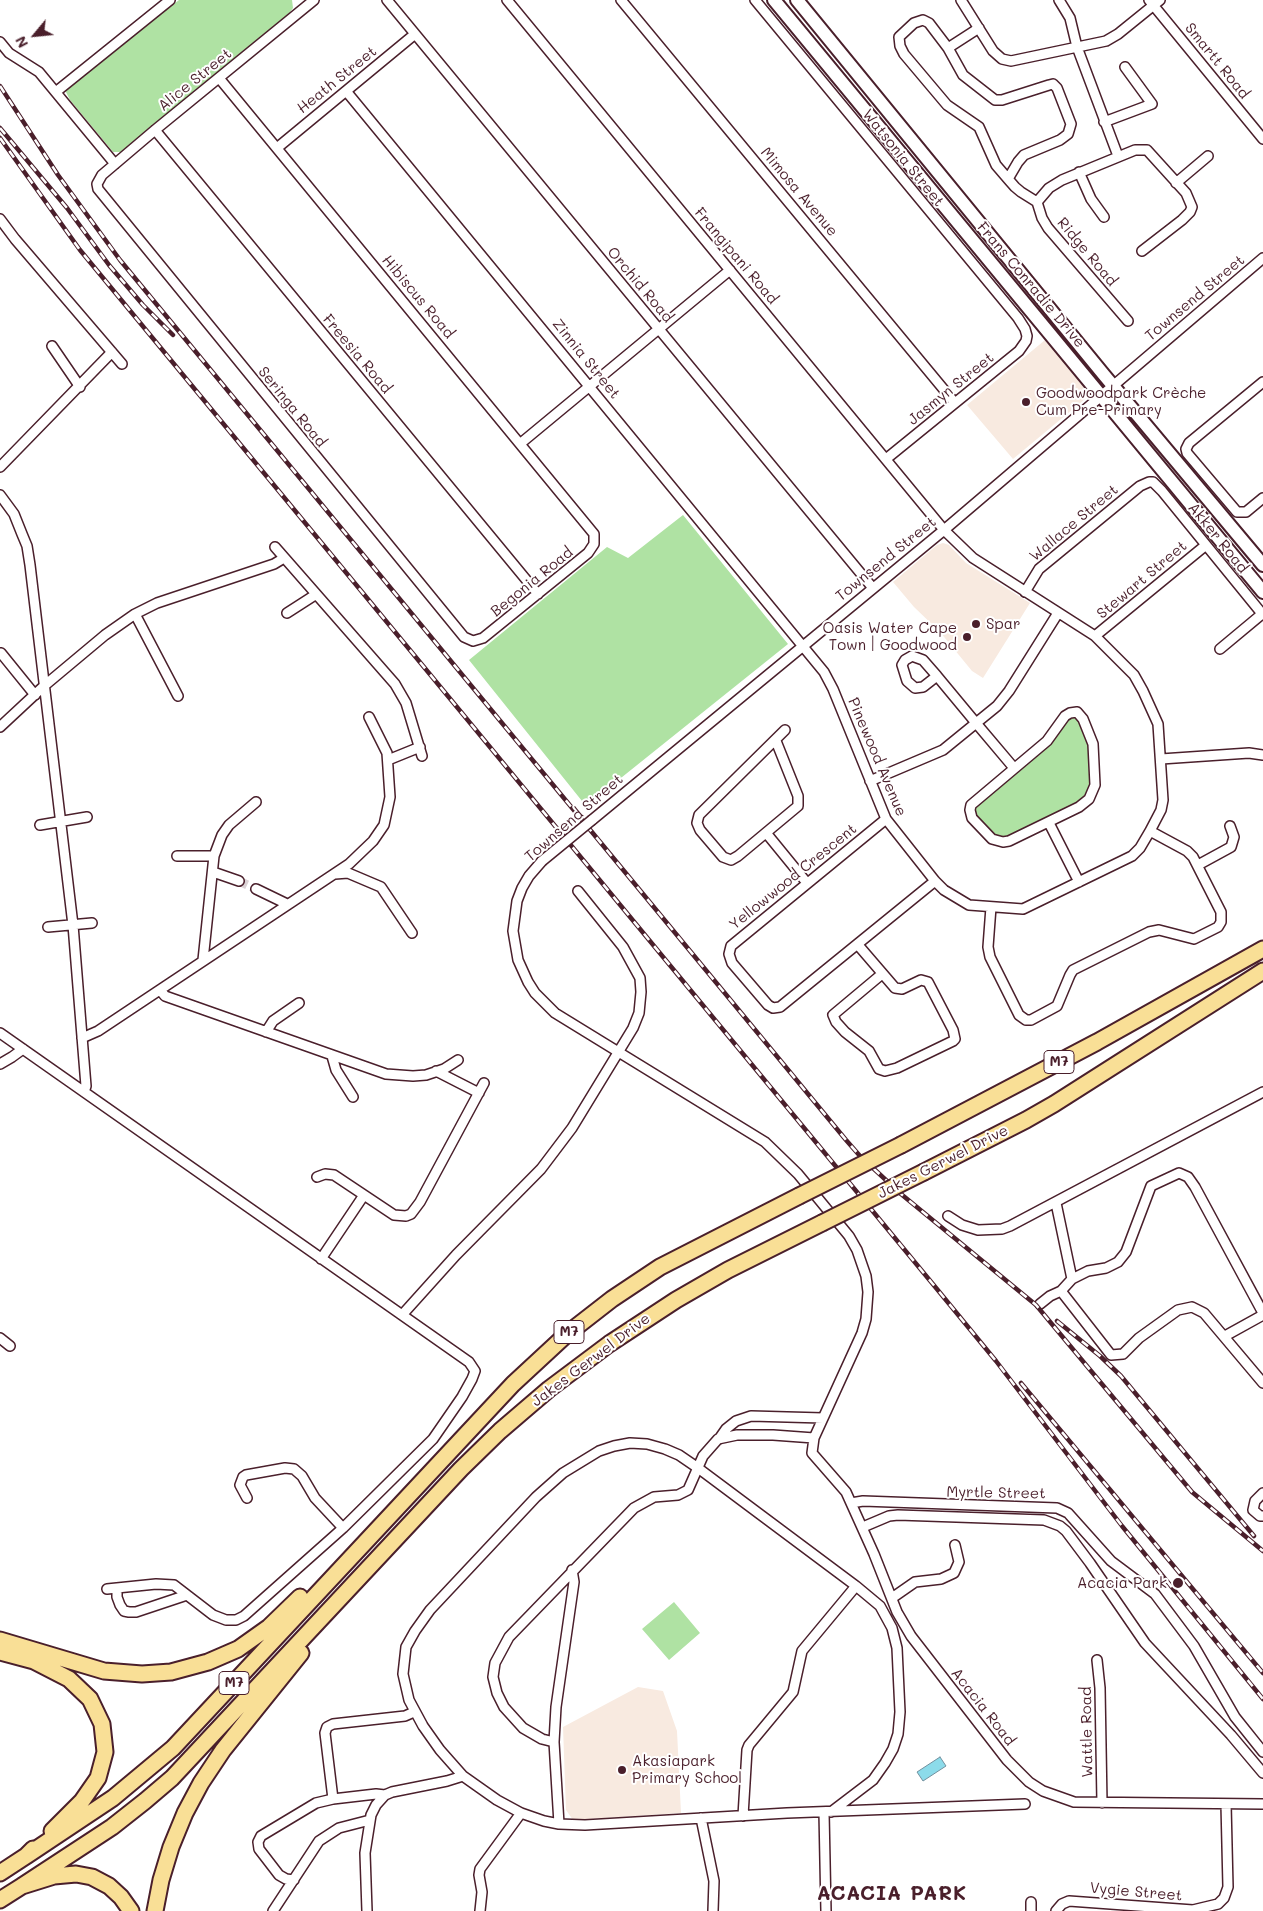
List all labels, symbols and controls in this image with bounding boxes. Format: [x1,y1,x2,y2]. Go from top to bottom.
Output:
north arrow [10,10,60,60]
street label: Smartt Road [1181,19,1253,103]
text: N [10,33,32,51]
street label: Heath Street [294,43,380,117]
street label: Alice Street [155,45,235,115]
street label: Watsonia Street [858,106,948,210]
street label: Mimosa Avenue [757,144,841,240]
street label: Frangipani Road [690,204,782,308]
street label: Ridge Road [1053,214,1121,290]
street label: Frans Conradie Drive [973,219,1089,351]
street label: Orchid Road [603,244,677,326]
street label: Townsend Street [1142,251,1248,345]
street label: Hibiscus Road [378,252,458,342]
street label: Freesia Road [319,311,395,397]
street label: Zinnia Street [548,315,624,403]
street label: Jasmyn Street [904,349,998,429]
street label: Seringa Road [254,363,330,451]
place label: Goodwoodpark Crèche Cum Pre-Primary [1036,384,1206,419]
marker: Goodwoodpark Crèche Cum Pre-Primary [1020,396,1032,408]
street label: Wallace Street [1026,481,1122,565]
street label: Akker Road [1184,499,1252,577]
street label: Townsend Street [832,513,940,605]
street label: Stewart Street [1093,537,1191,623]
street label: Begonia Road [487,543,577,621]
place label: Spar [986,615,1021,633]
marker: Spar [970,618,982,630]
place label: Oasis Water Cape Town | Goodwood [822,619,957,654]
marker: Oasis Water Cape Town | Goodwood [961,631,973,643]
street label: Pinewood Avenue [844,695,910,819]
street label: Townsend Street [521,770,627,866]
street label: Yellowwood Crescent [726,820,860,934]
road number: M7 [1044,1050,1074,1074]
street label: Jakes Gerwel Drive [875,1121,1011,1203]
street label: Jakes Gerwel Drive [528,1309,654,1411]
road number: M7 [554,1320,584,1344]
street label: Myrtle Street [946,1483,1046,1503]
place label: Acacia Park [1077,1574,1167,1592]
marker: Acacia Park [1171,1576,1185,1590]
street label: Acacia Road [947,1665,1019,1749]
road number: M7 [219,1672,249,1695]
street label: Wattle Road [1077,1686,1097,1778]
place label: Akasiapark Primary School [632,1752,742,1787]
marker: Akasiapark Primary School [616,1764,628,1776]
street label: Vygie Street [1089,1879,1183,1905]
district label: ACACIA PARK [815,1882,969,1906]

